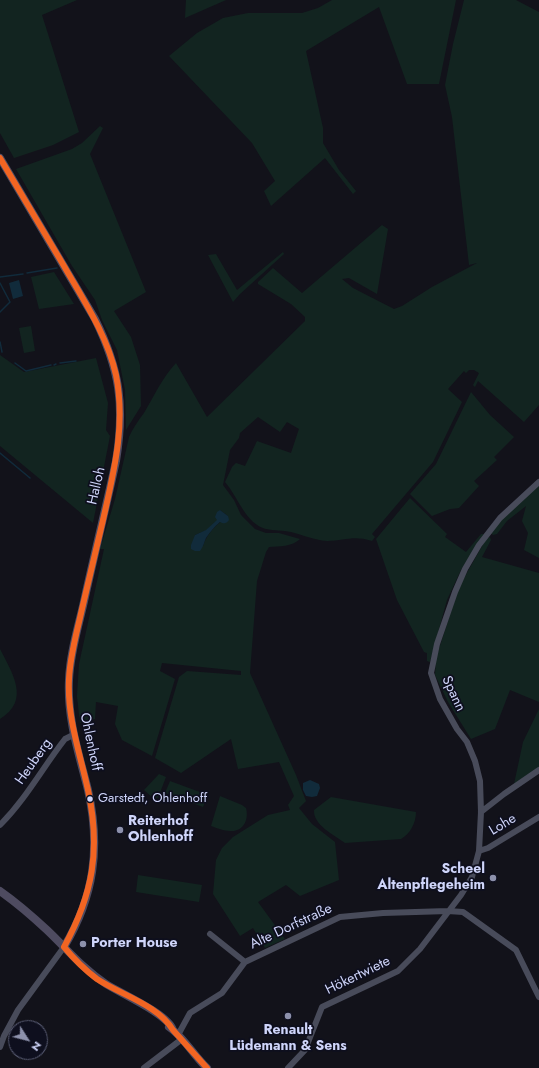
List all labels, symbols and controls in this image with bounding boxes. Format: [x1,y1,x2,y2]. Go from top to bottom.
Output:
street label: Halloh [85,466,109,506]
street label: Spann [438,674,468,714]
street label: Ohlenhoff [76,711,104,773]
street label: Heuberg [12,736,56,788]
place label: Garstedt, Ohlenhoff [98,791,207,807]
marker: Garstedt, Ohlenhoff [85,794,95,804]
street label: Lohe [486,810,520,840]
place label: Reiterhof Ohlenhoff [128,814,193,846]
marker: Reiterhof Ohlenhoff [115,825,125,835]
place label: Scheel Altenpflegeheim [377,862,485,894]
marker: Scheel Altenpflegeheim [488,873,498,883]
street label: Alte Dorfstraße [247,901,335,953]
place label: Porter House [91,936,177,952]
marker: Porter House [78,939,88,949]
street label: Hökertwiete [323,953,393,999]
marker: Renault Lüdemann & Sens [283,1011,293,1021]
north arrow [8,1020,48,1060]
place label: Renault Lüdemann & Sens [229,1023,347,1056]
text: N [28,1038,46,1055]

